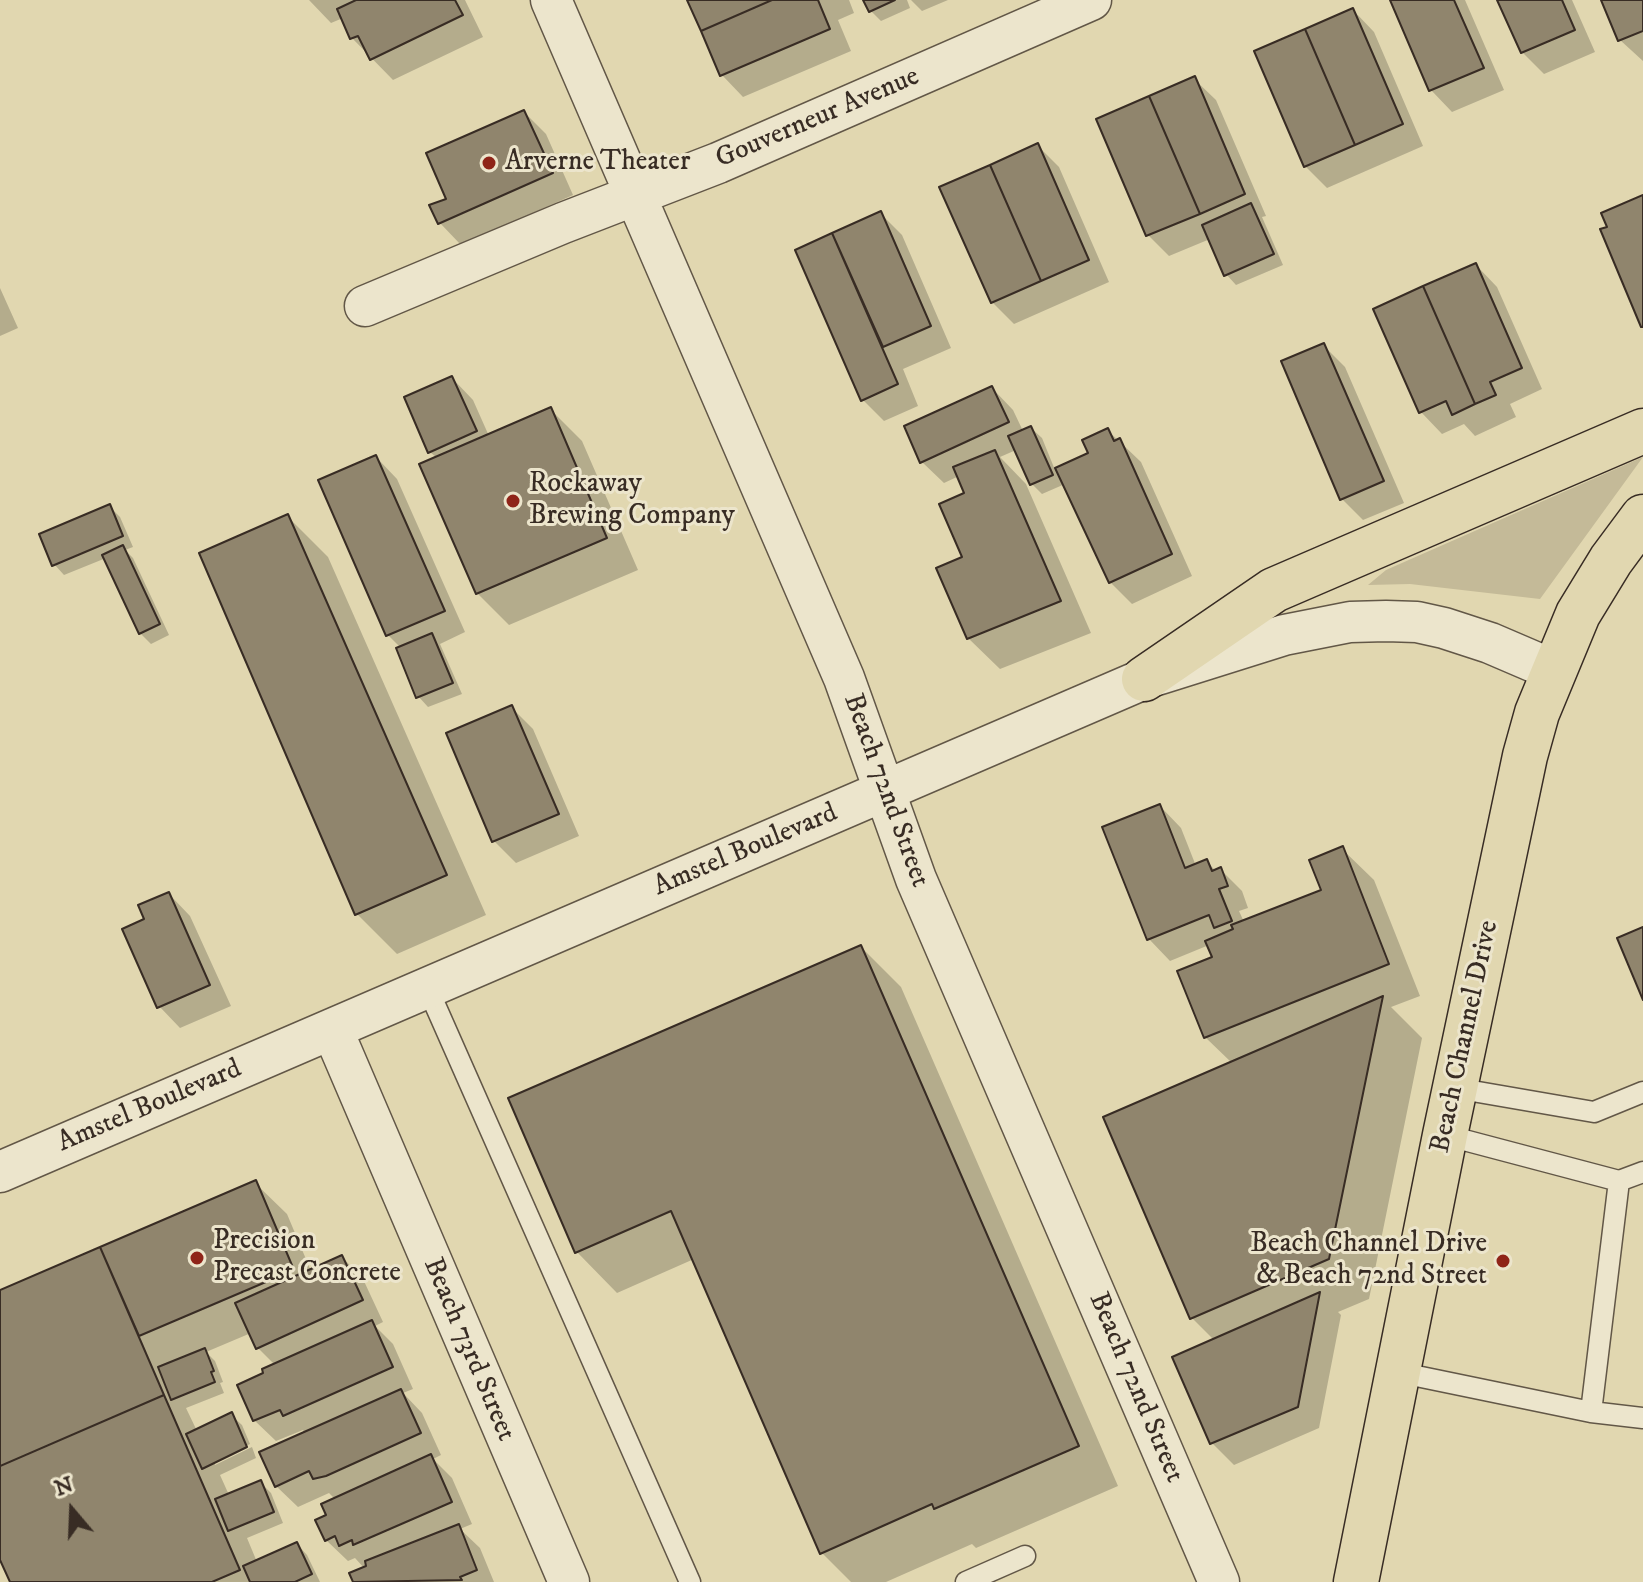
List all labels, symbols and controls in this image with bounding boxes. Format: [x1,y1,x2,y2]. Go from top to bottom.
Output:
street label: Gouverneur Avenue [711,61,925,177]
place label: Arverne Theater [505,146,690,180]
marker: Arverne Theater [480,154,498,172]
place label: Rockaway Brewing Company [529,468,735,534]
marker: Rockaway Brewing Company [504,492,522,510]
street label: Beach 72nd Street [834,690,936,892]
street label: Amstel Boulevard [649,797,843,905]
street label: Beach Channel Drive [1425,918,1507,1156]
street label: Amstel Boulevard [53,1053,247,1161]
place label: Precision Precast Concrete [213,1225,401,1291]
place label: Beach Channel Drive & Beach 72nd Street [1250,1228,1487,1294]
marker: Precision Precast Concrete [188,1249,206,1267]
marker: Beach Channel Drive & Beach 72nd Street [1494,1252,1512,1270]
street label: Beach 73rd Street [414,1253,522,1447]
street label: Beach 72nd Street [1080,1288,1190,1488]
north arrow [32,1470,112,1550]
text: N [51,1471,77,1503]

